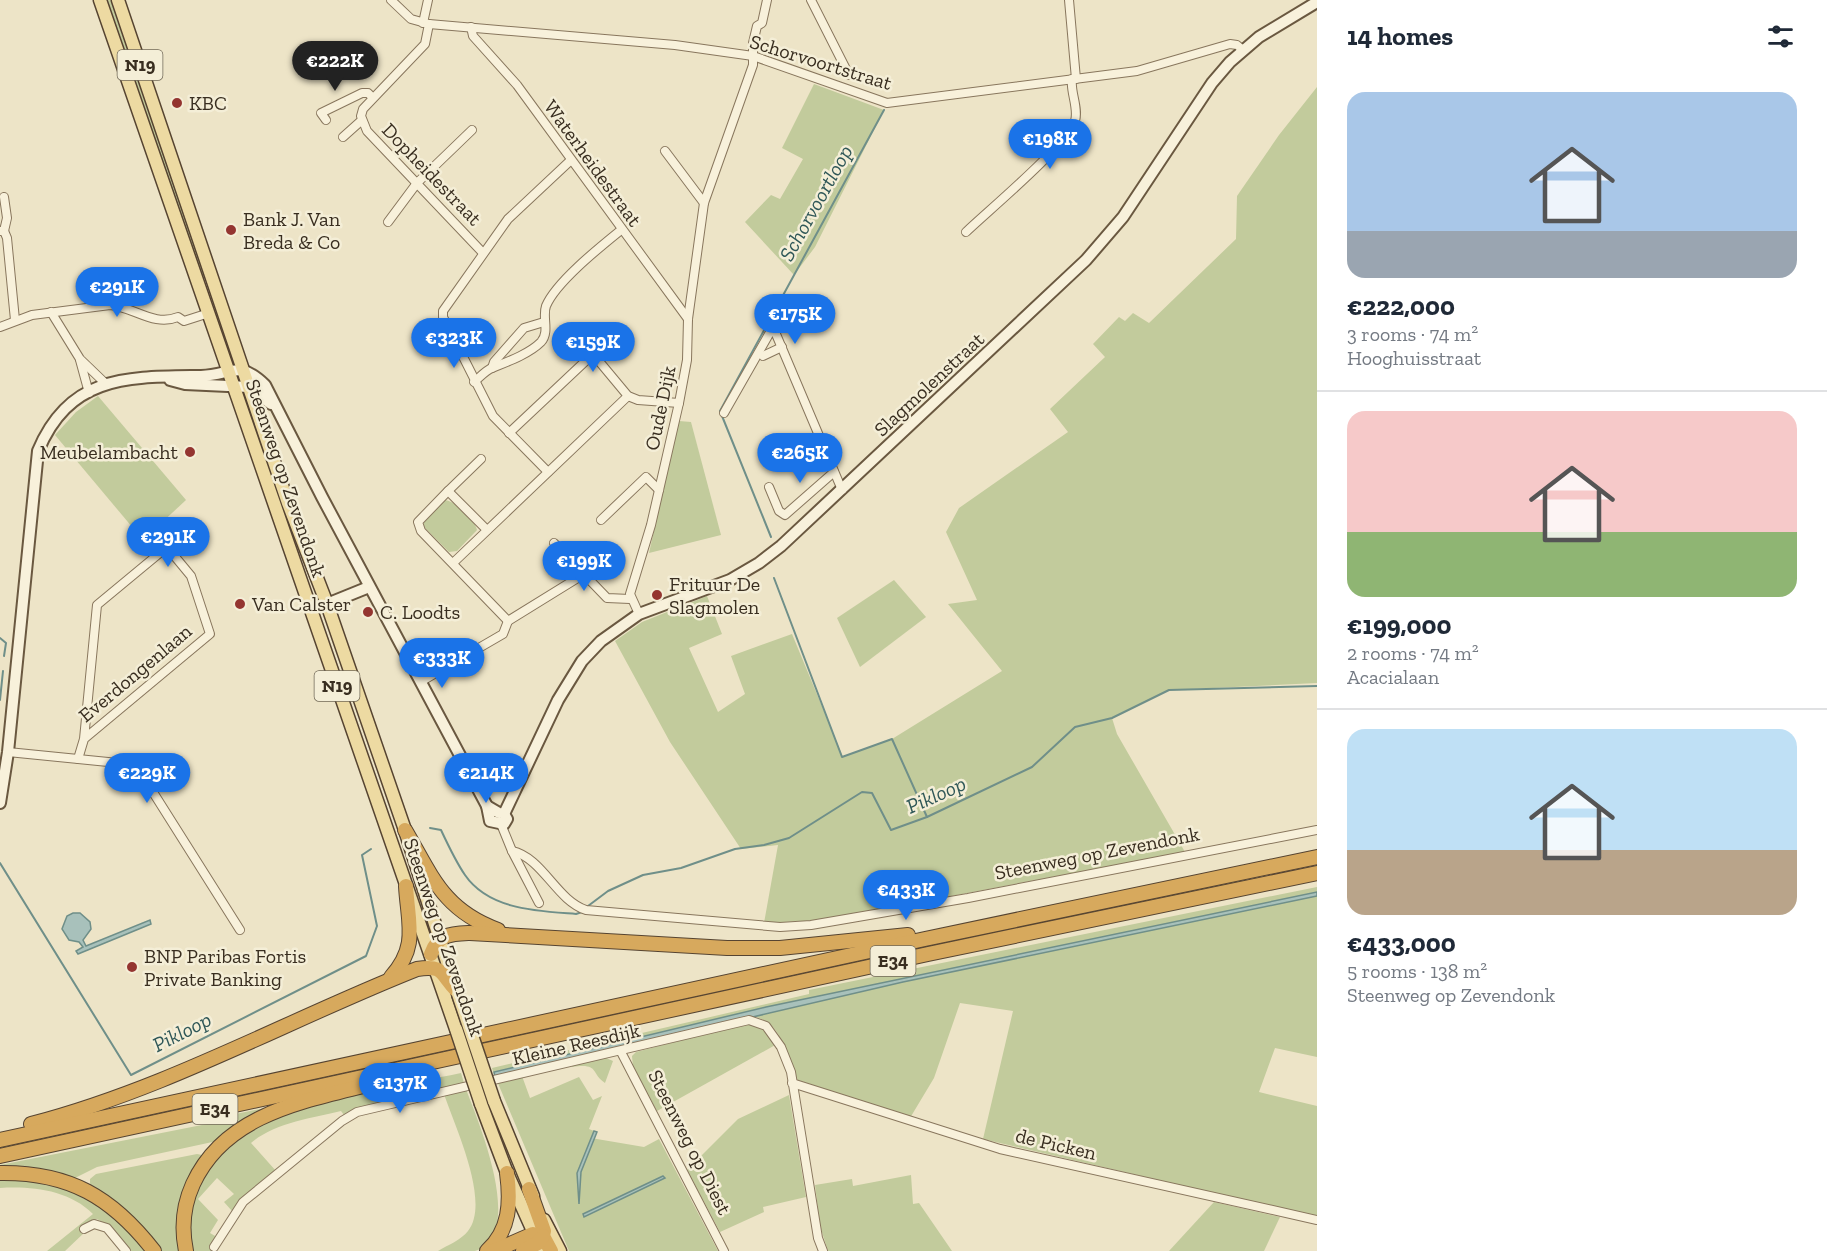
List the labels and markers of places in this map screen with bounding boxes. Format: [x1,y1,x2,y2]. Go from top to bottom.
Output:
pin: €222K [293,41,377,92]
place label: KBC [189,91,227,115]
marker: KBC [170,96,184,110]
pin: €198K [1008,119,1092,170]
place label: Bank J. Van Breda & Co [243,207,341,254]
marker: Bank J. Van Breda & Co [224,223,238,237]
pin: €291K [75,267,159,318]
pin: €175K [753,294,837,345]
pin: €323K [412,318,496,369]
pin: €159K [551,322,635,373]
pin: €265K [758,433,842,484]
place label: Meubelambacht [40,440,179,464]
marker: Meubelambacht [183,445,197,459]
pin: €291K [126,517,210,568]
pin: €199K [542,541,626,592]
place label: Frituur De Slagmolen [669,572,760,619]
marker: Frituur De Slagmolen [650,588,664,602]
place label: Van Calster [251,592,351,616]
marker: Van Calster [233,597,247,611]
place label: C. Loodts [380,600,460,624]
marker: C. Loodts [361,605,375,619]
pin: €333K [400,638,484,689]
pin: €229K [105,753,189,804]
pin: €214K [444,753,528,804]
pin: €433K [864,870,948,921]
place label: BNP Paribas Fortis Private Banking [144,944,306,991]
marker: BNP Paribas Fortis Private Banking [125,960,139,974]
pin: €137K [358,1063,442,1114]

